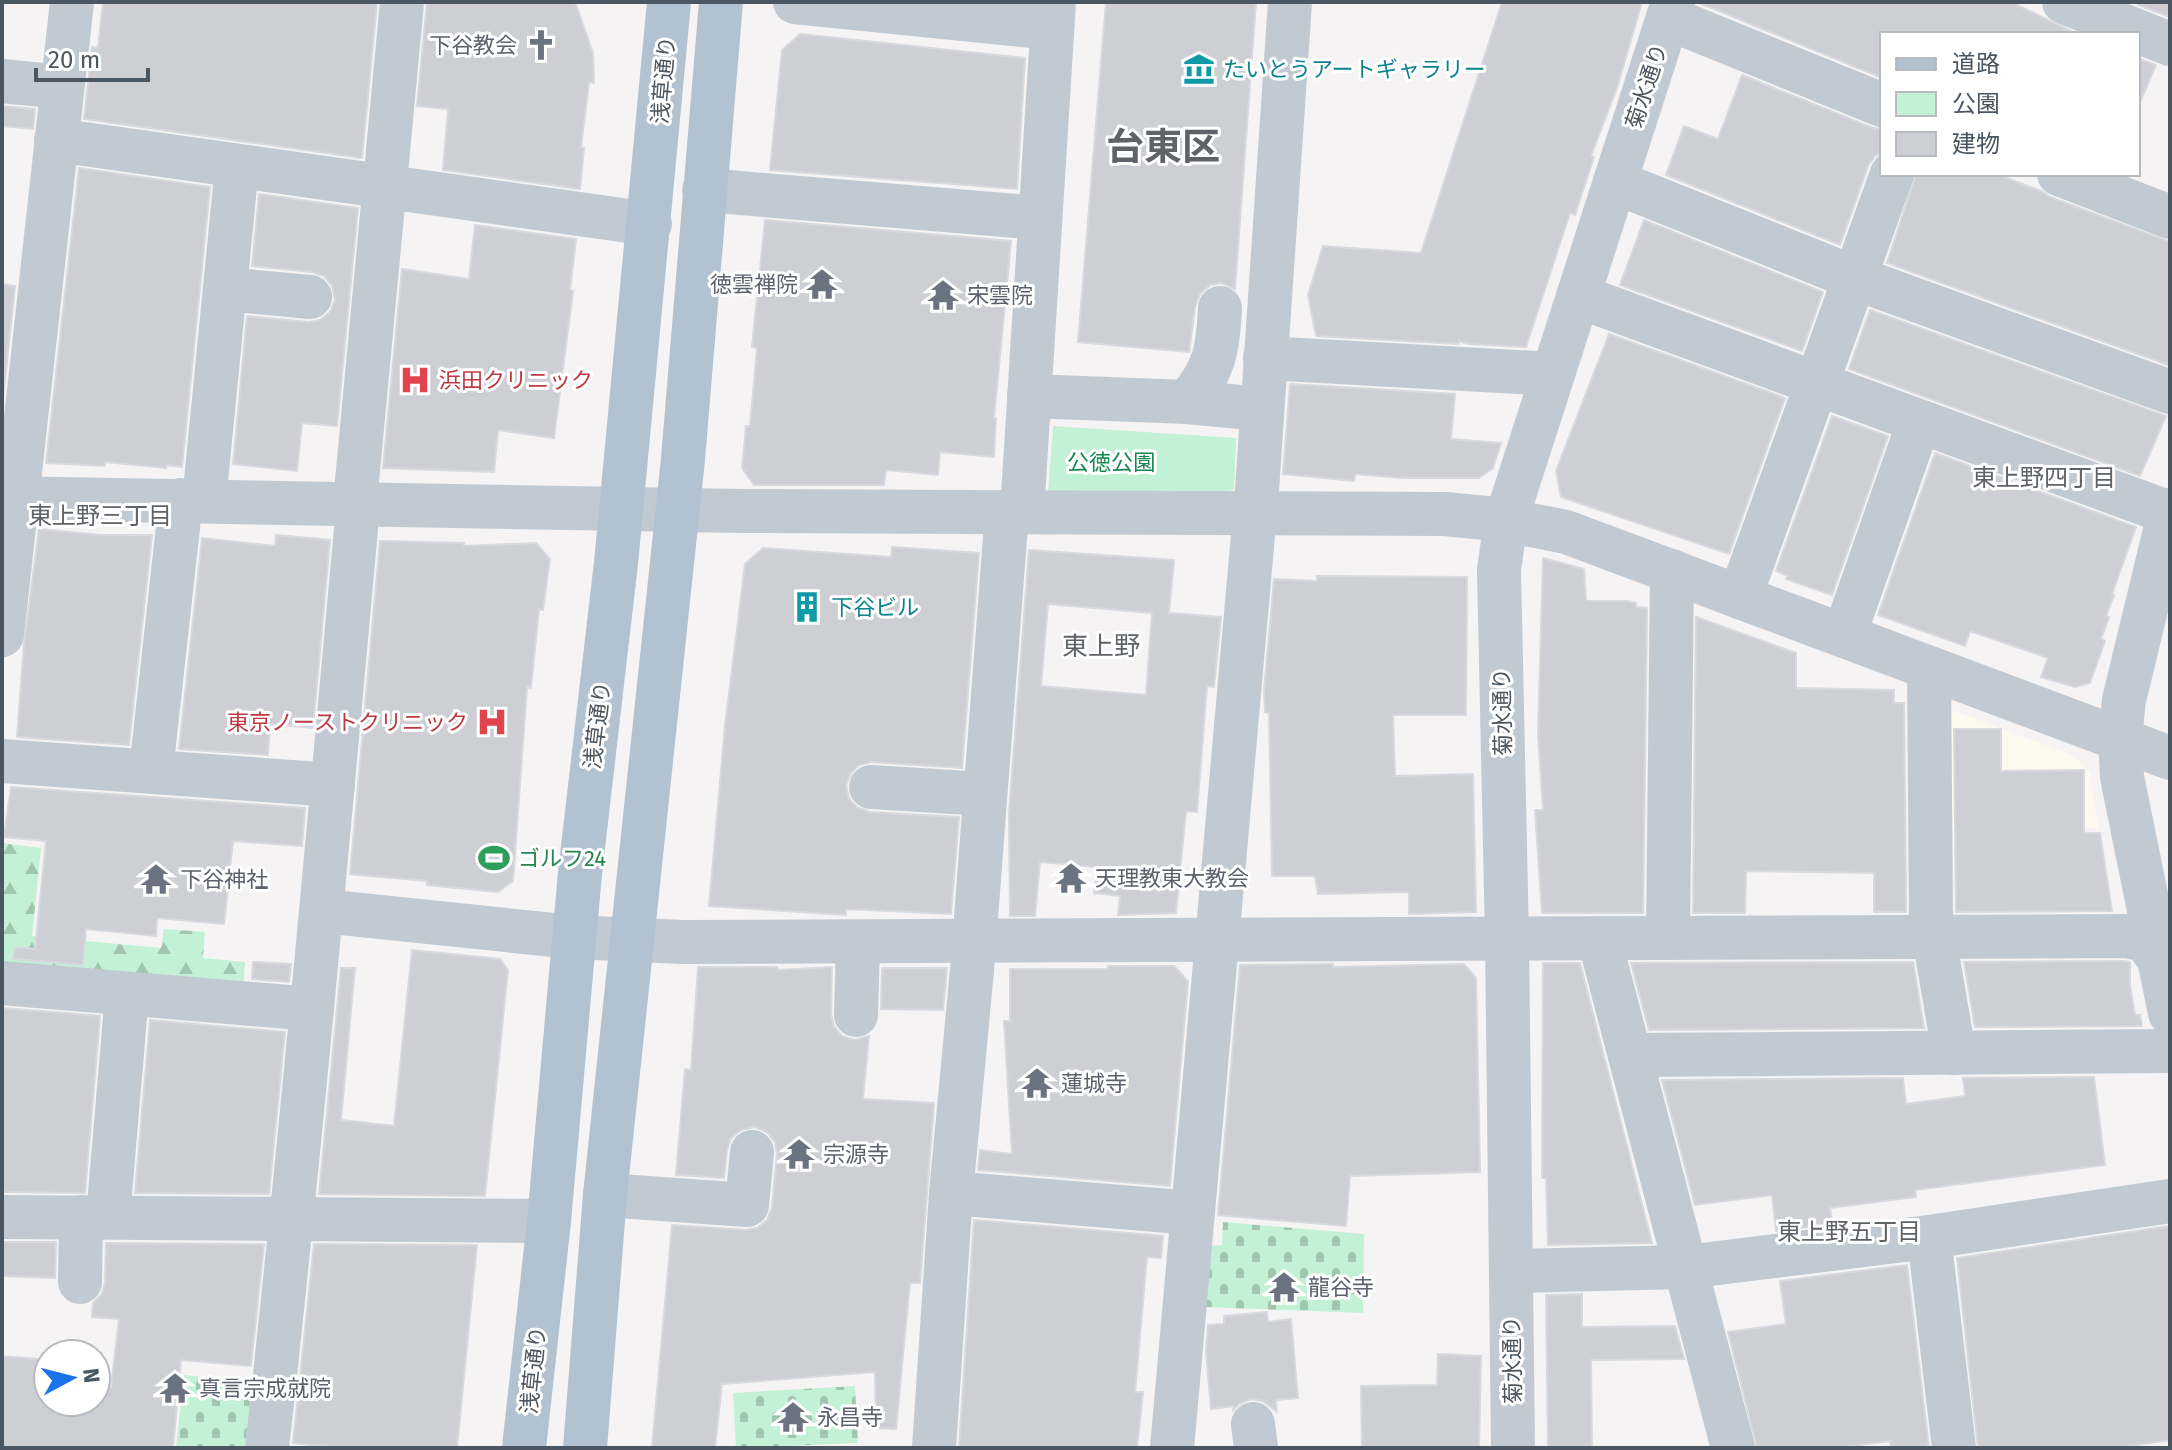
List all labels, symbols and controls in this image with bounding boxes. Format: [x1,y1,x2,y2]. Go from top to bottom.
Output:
church icon: 下谷教会 [524,28,558,62]
scale bar [36,32,148,82]
place label: 下谷教会 [429,32,517,59]
legend [1880,32,2140,176]
street label: 浅草通り [646,35,681,125]
street label: 菊水通り [1620,40,1673,132]
text: 20 m [48,46,100,74]
text: 道路 [1952,50,2000,78]
museum icon: たいとうアートギャラリー [1182,52,1216,86]
place label: たいとうアートギャラリー [1223,56,1486,83]
text: 公園 [1952,90,2000,118]
district label: 台東区 [1106,124,1220,170]
text: 建物 [1952,130,2000,158]
temple icon: 徳雲禅院 [805,267,839,301]
place label: 徳雲禅院 [710,271,798,298]
temple icon: 宋雲院 [926,278,960,312]
place label: 宋雲院 [967,282,1033,309]
hospital icon: 浜田クリニック [398,363,432,397]
place label: 浜田クリニック [439,367,593,394]
park label: 公徳公園 [1067,449,1155,476]
district label: 東上野四丁目 [1972,464,2116,492]
district label: 東上野三丁目 [28,502,172,530]
building icon: 下谷ビル [790,590,824,624]
place label: 下谷ビル [831,594,919,621]
district label: 東上野 [1062,631,1140,662]
street label: 菊水通り [1488,668,1517,756]
street label: 浅草通り [579,680,616,770]
hospital icon: 東京ノーストクリニック [475,705,509,739]
place label: 東京ノーストクリニック [227,709,468,736]
sports icon: ゴルフ24 [477,841,511,875]
place label: ゴルフ24 [518,845,606,872]
temple icon: 天理教東大教会 [1054,861,1088,895]
temple icon: 下谷神社 [139,862,173,896]
place label: 天理教東大教会 [1095,865,1249,892]
place label: 下谷神社 [180,866,268,893]
temple icon: 蓮城寺 [1020,1066,1054,1100]
place label: 蓮城寺 [1061,1070,1127,1097]
temple icon: 宗源寺 [782,1137,816,1171]
place label: 宗源寺 [823,1141,889,1168]
district label: 東上野五丁目 [1777,1218,1921,1246]
temple icon: 龍谷寺 [1267,1270,1301,1304]
place label: 龍谷寺 [1308,1274,1374,1301]
street label: 菊水通り [1498,1316,1527,1404]
street label: 浅草通り [515,1325,552,1415]
north arrow [32,1338,112,1418]
text: N [77,1367,106,1385]
temple icon: 真言宗成就院 [158,1371,192,1405]
place label: 真言宗成就院 [199,1375,331,1402]
temple icon: 永昌寺 [776,1400,810,1434]
place label: 永昌寺 [817,1404,883,1431]

